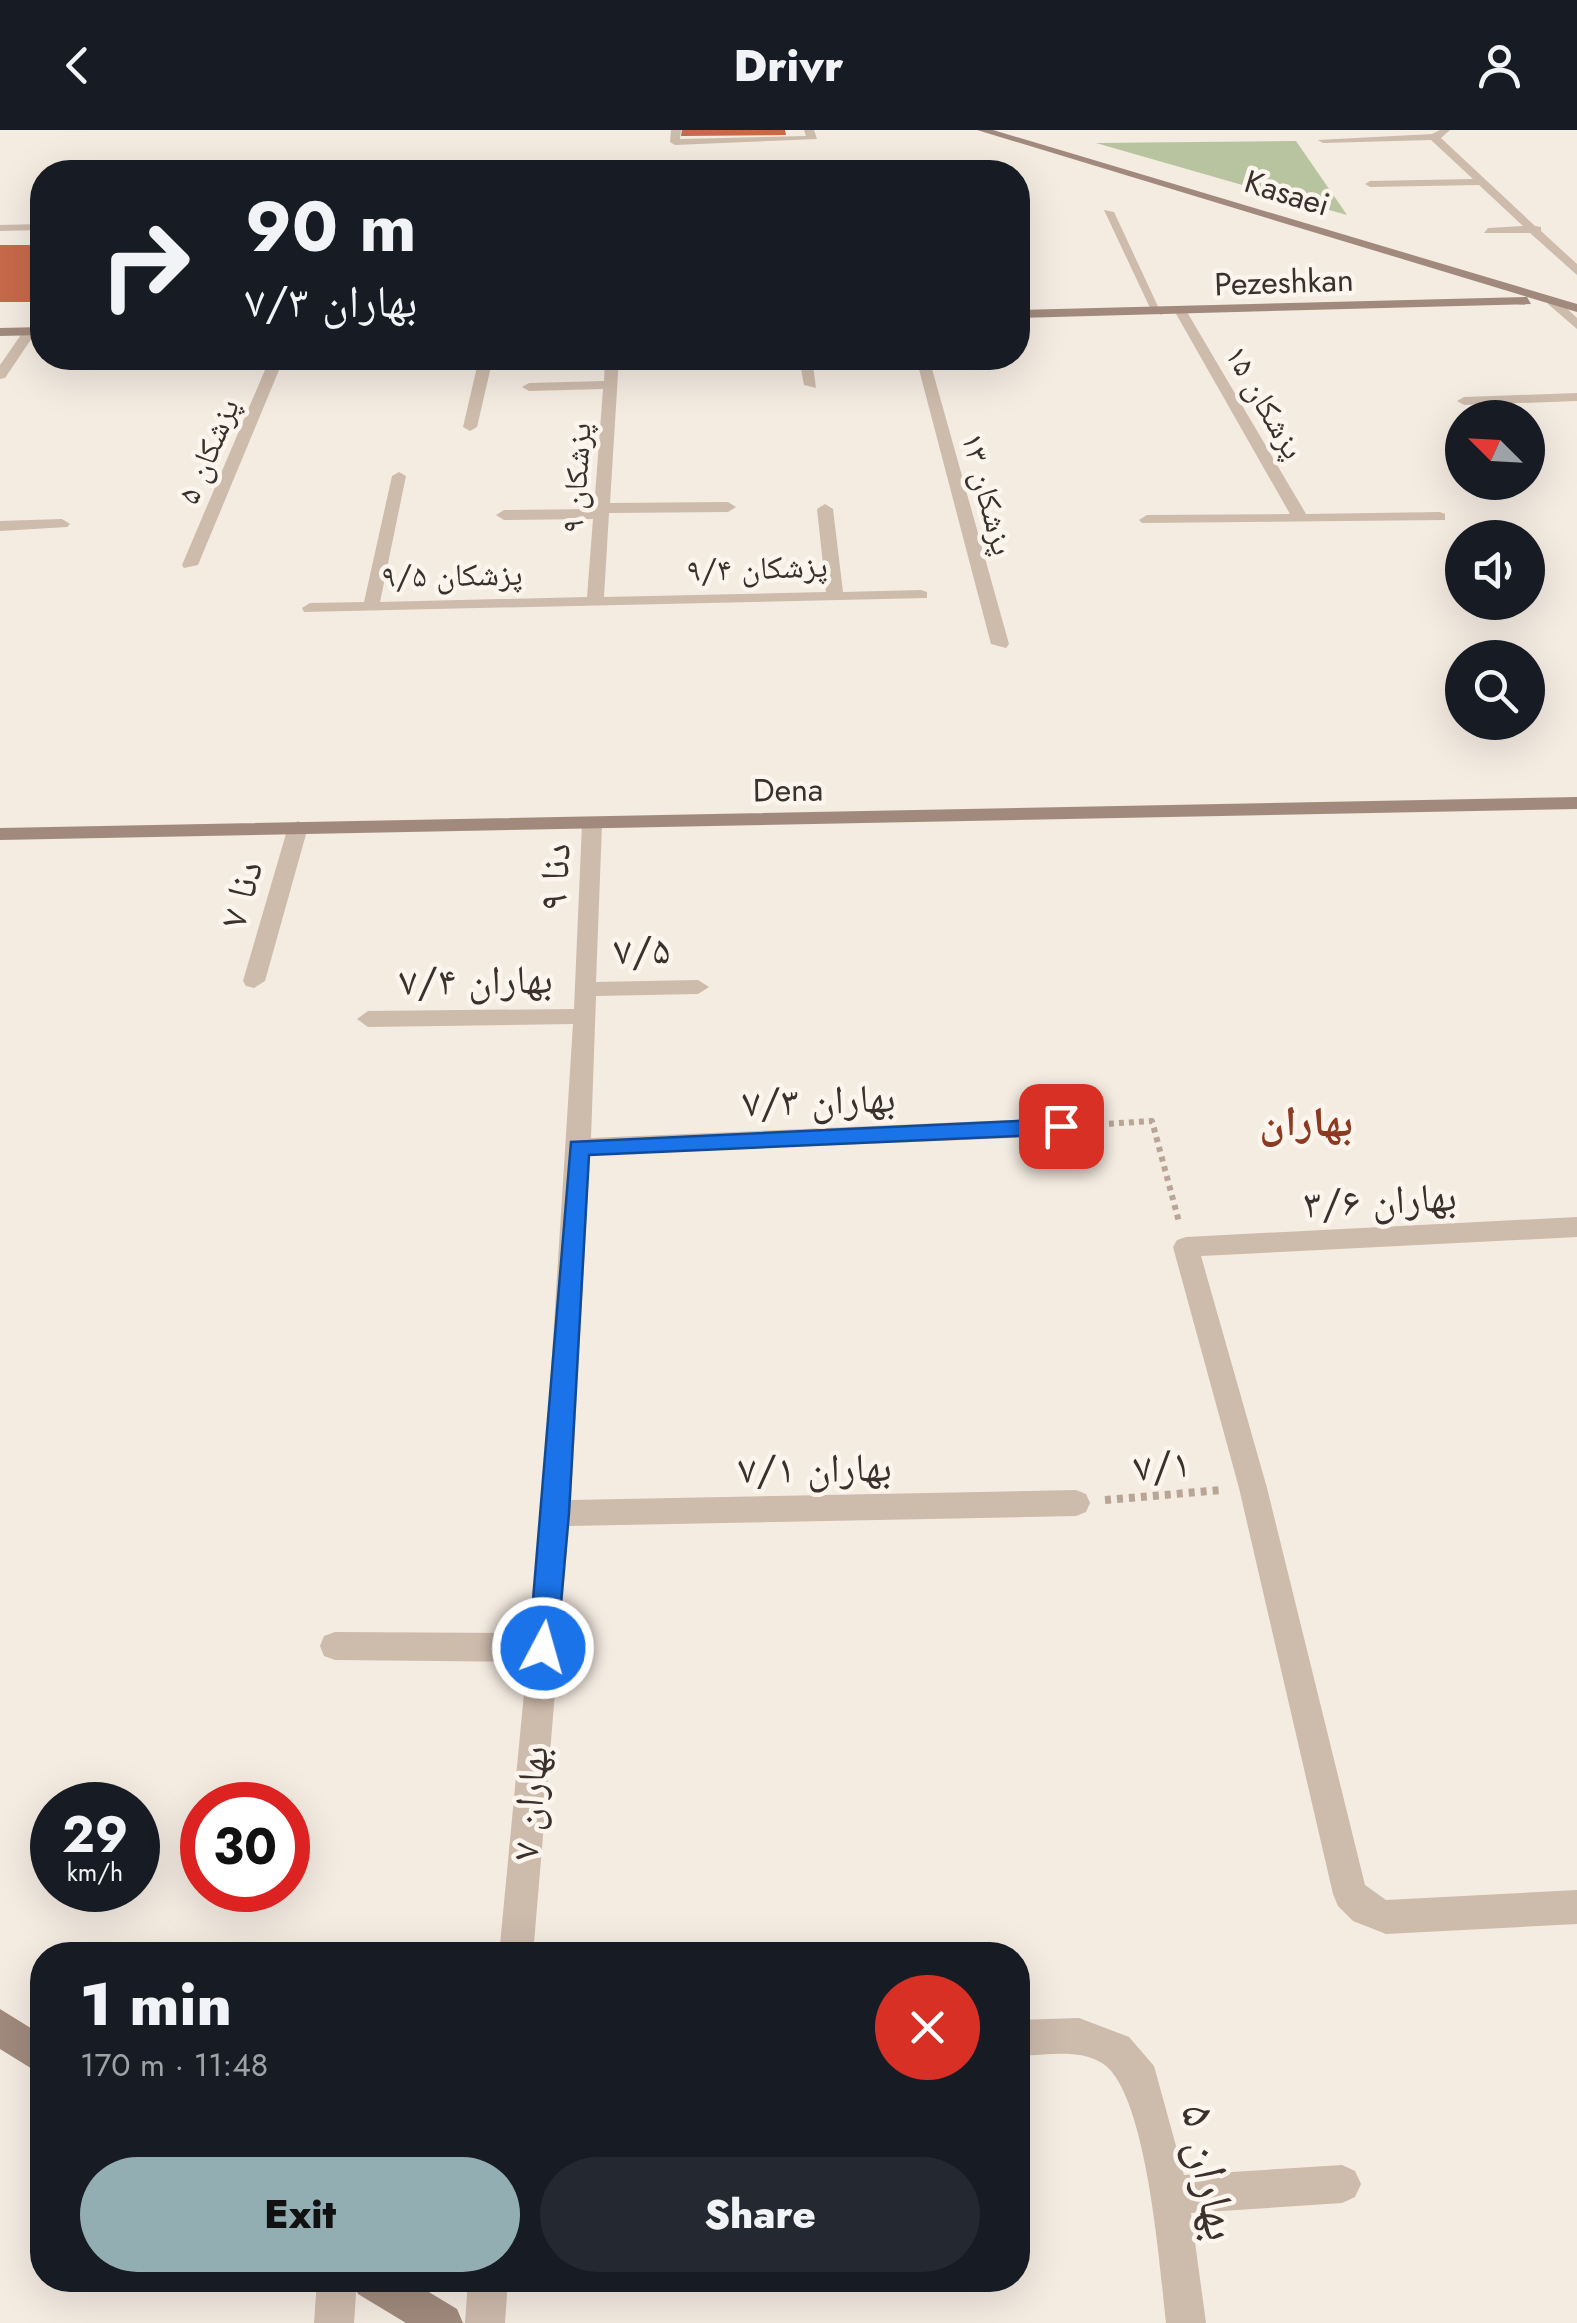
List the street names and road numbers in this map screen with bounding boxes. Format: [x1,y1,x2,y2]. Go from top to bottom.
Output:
street label: Kasaei [1239,158,1335,228]
street label: Pezeshkan [1214,257,1354,307]
street label: ۱۵ پزشکان [1214,336,1316,468]
street label: ۵ پزشکان [165,391,251,511]
street label: ۹ پزشکان [549,421,603,535]
street label: ۱۳ پزشکان [950,428,1026,560]
street label: ۹/۴ پزشکان [686,543,828,593]
street label: ۹/۵ پزشکان [381,551,523,599]
street label: Dena [752,766,824,814]
street label: ۹ دنا [523,842,585,912]
street label: ۷ دنا [203,853,277,935]
street label: ۷/۵ [613,921,671,979]
street label: ۷/۴ بهاران [399,950,553,1010]
street label: ۷/۳ بهاران [741,1068,897,1132]
street label: ۳/۶ بهاران [1302,1167,1458,1233]
street label: ۷/۱ [1131,1434,1193,1496]
street label: ۷/۱ بهاران [738,1438,892,1498]
street label: ۷ بهاران [495,1743,563,1863]
street label: ۵ بهاران [1164,2098,1258,2246]

